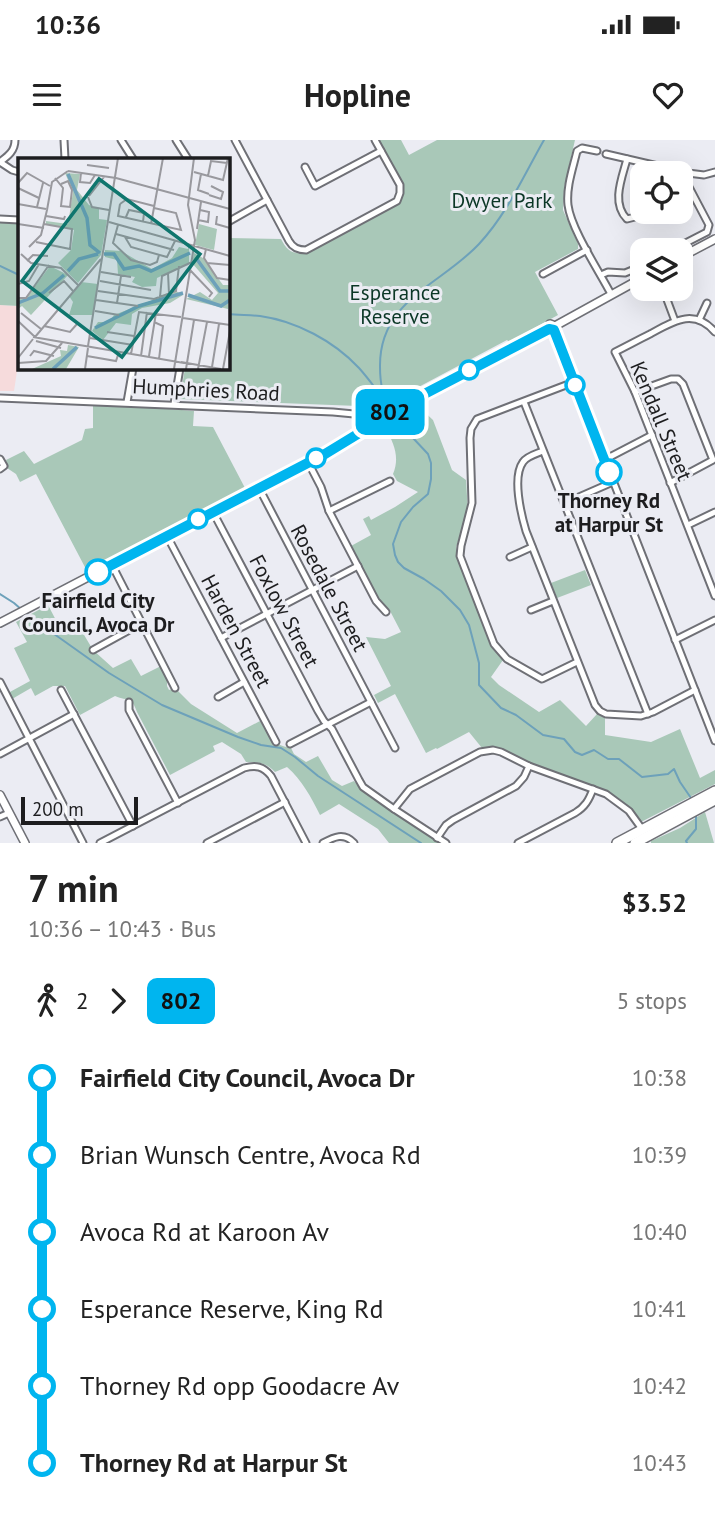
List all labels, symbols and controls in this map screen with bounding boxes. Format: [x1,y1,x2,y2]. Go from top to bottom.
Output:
text: 10:36 [35,8,101,41]
text: Hopline [304,74,411,116]
icon: menu [28,76,66,114]
icon: heart [649,76,687,114]
inset map [18,158,229,369]
map controls [630,161,693,301]
button: locate [630,161,693,224]
park label: Dwyer Park [452,187,552,214]
button: layers [630,238,693,301]
park label: Esperance Reserve [350,279,440,330]
street label: Kendall Street [624,357,699,485]
unlabelled marker [459,360,479,380]
street label: Humphries Road [132,372,280,407]
unlabelled marker [565,375,585,395]
line badge: 802 [350,389,430,435]
text: 802 [370,396,410,427]
unlabelled marker [306,448,326,468]
marker: Thorney Rd at Harpur St [596,459,622,485]
place label: Thorney Rd at Harpur St [555,487,664,538]
unlabelled marker [188,509,208,529]
street label: Rosedale Street [285,520,374,656]
street label: Foxlow Street [243,550,325,672]
marker: Fairfield City Council, Avoca Dr [85,559,111,585]
street label: Harden Street [195,570,278,692]
place label: Fairfield City Council, Avoca Dr [22,587,175,638]
scale bar [21,794,138,826]
text: 200 m [32,797,84,821]
text: 7 min [28,863,119,912]
text: $3.52 [622,886,687,919]
text: 10:36 – 10:43 · Bus [28,914,216,943]
icon: walk [28,982,66,1020]
icon: forward [99,982,137,1020]
text: 802 [161,985,201,1016]
text: 2 [76,986,89,1015]
text: 5 stops [617,986,687,1015]
text: Fairfield City Council, Avoca Dr [80,1061,415,1094]
text: 10:38 [632,1063,687,1092]
text: Brian Wunsch Centre, Avoca Rd [80,1138,421,1171]
text: 10:39 [632,1140,687,1169]
text: Avoca Rd at Karoon Av [80,1215,329,1248]
text: 10:40 [632,1217,687,1246]
text: Esperance Reserve, King Rd [80,1292,383,1325]
text: 10:41 [632,1294,687,1323]
text: Thorney Rd opp Goodacre Av [80,1369,399,1402]
text: 10:42 [632,1371,687,1400]
text: Thorney Rd at Harpur St [80,1446,347,1479]
text: 10:43 [632,1448,687,1477]

